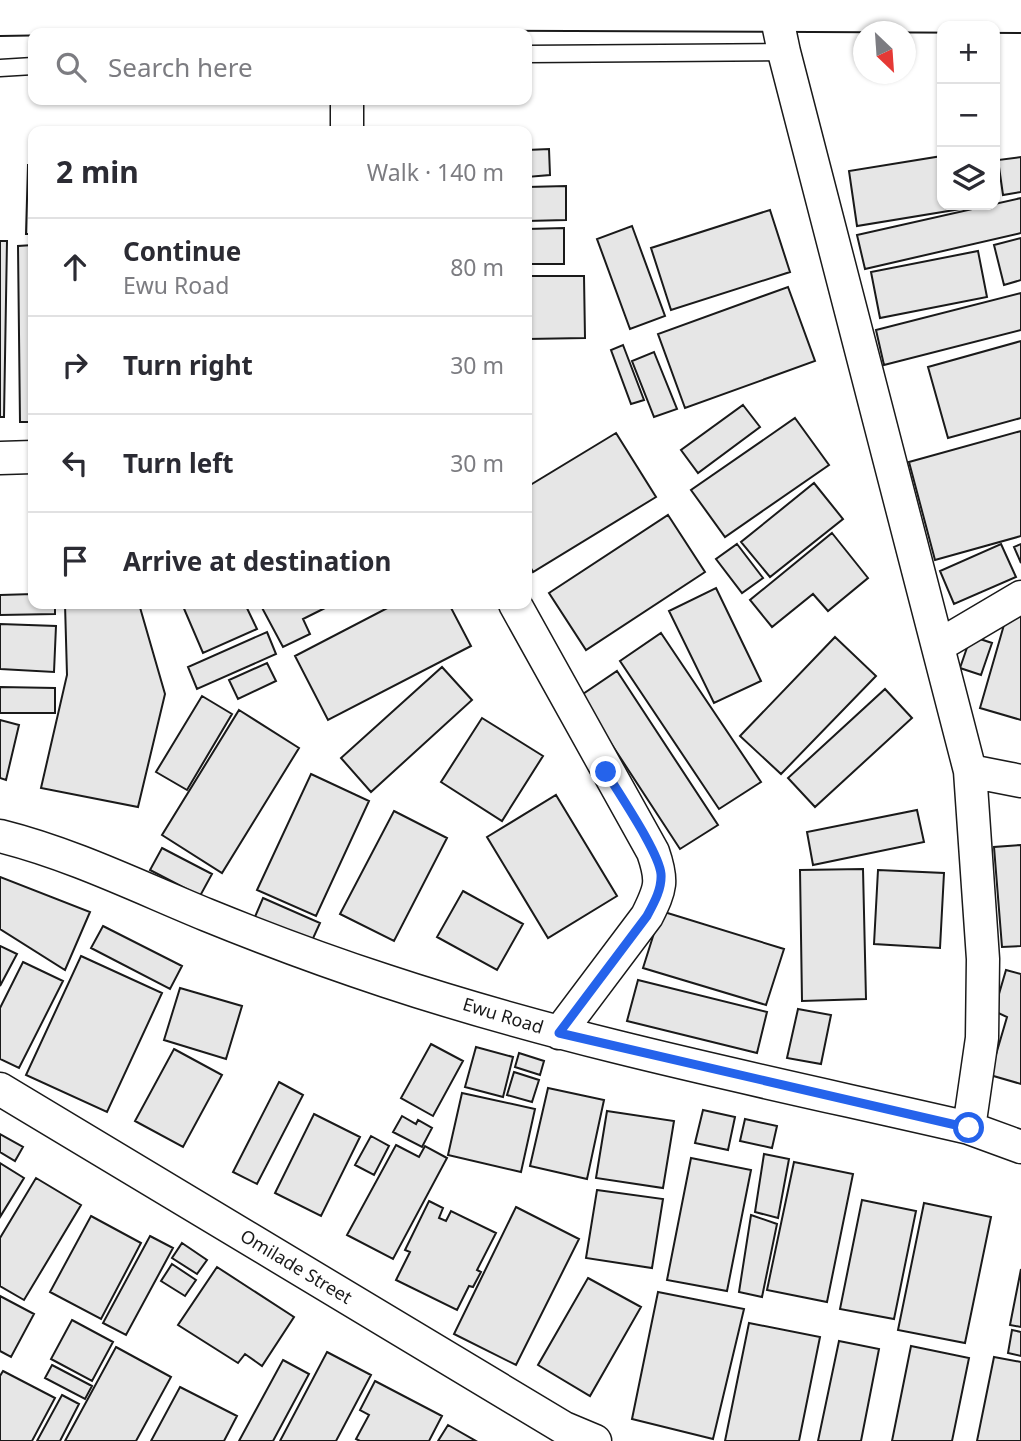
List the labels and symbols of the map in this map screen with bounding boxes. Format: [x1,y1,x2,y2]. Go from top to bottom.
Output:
north arrow [853,21,916,84]
route end [590,756,621,787]
street label: Ewu Road [460,991,547,1039]
route start [953,1112,984,1143]
street label: Omilade Street [236,1223,357,1309]

